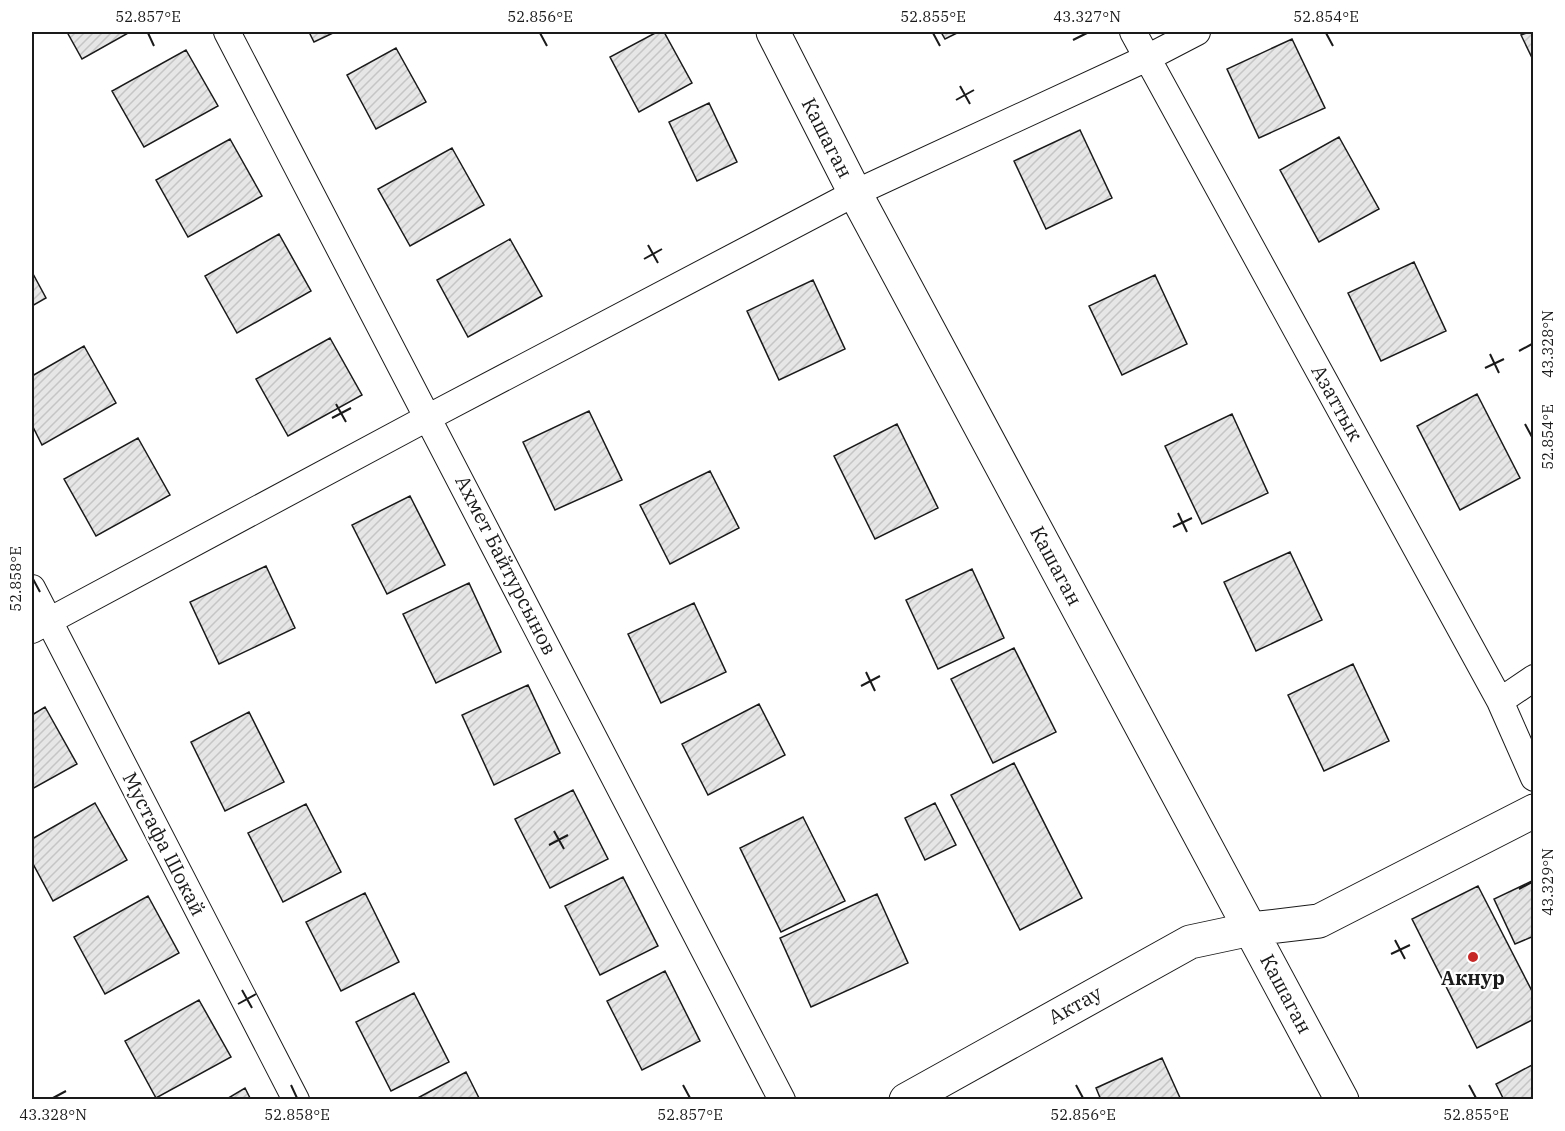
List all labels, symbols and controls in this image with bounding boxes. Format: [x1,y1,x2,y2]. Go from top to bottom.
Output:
text: 52.857°E [115,7,181,26]
text: 52.856°E [507,7,573,26]
text: 52.855°E [900,7,966,26]
text: 43.327°N [1053,7,1121,26]
text: 52.854°E [1293,7,1359,26]
street label: Кашаган [796,93,859,182]
text: 43.328°N [1538,310,1557,378]
street label: Азаттык [1305,360,1370,446]
text: 52.854°E [1538,404,1557,470]
street label: Ахмет Байтурсынов [449,470,563,659]
street label: Кашаган [1024,521,1089,610]
text: 52.858°E [6,546,25,612]
street label: Мустафа Шокай [117,767,212,920]
text: 43.329°N [1538,848,1557,916]
street label: Кашаган [1254,949,1319,1038]
marker: Акнур [1466,950,1480,964]
place label: Акнур [1441,964,1505,991]
street label: Актау [1043,979,1107,1030]
text: 43.328°N [19,1105,87,1124]
text: 52.858°E [264,1105,330,1124]
text: 52.857°E [657,1105,723,1124]
text: 52.856°E [1050,1105,1116,1124]
text: 52.855°E [1443,1105,1509,1124]

